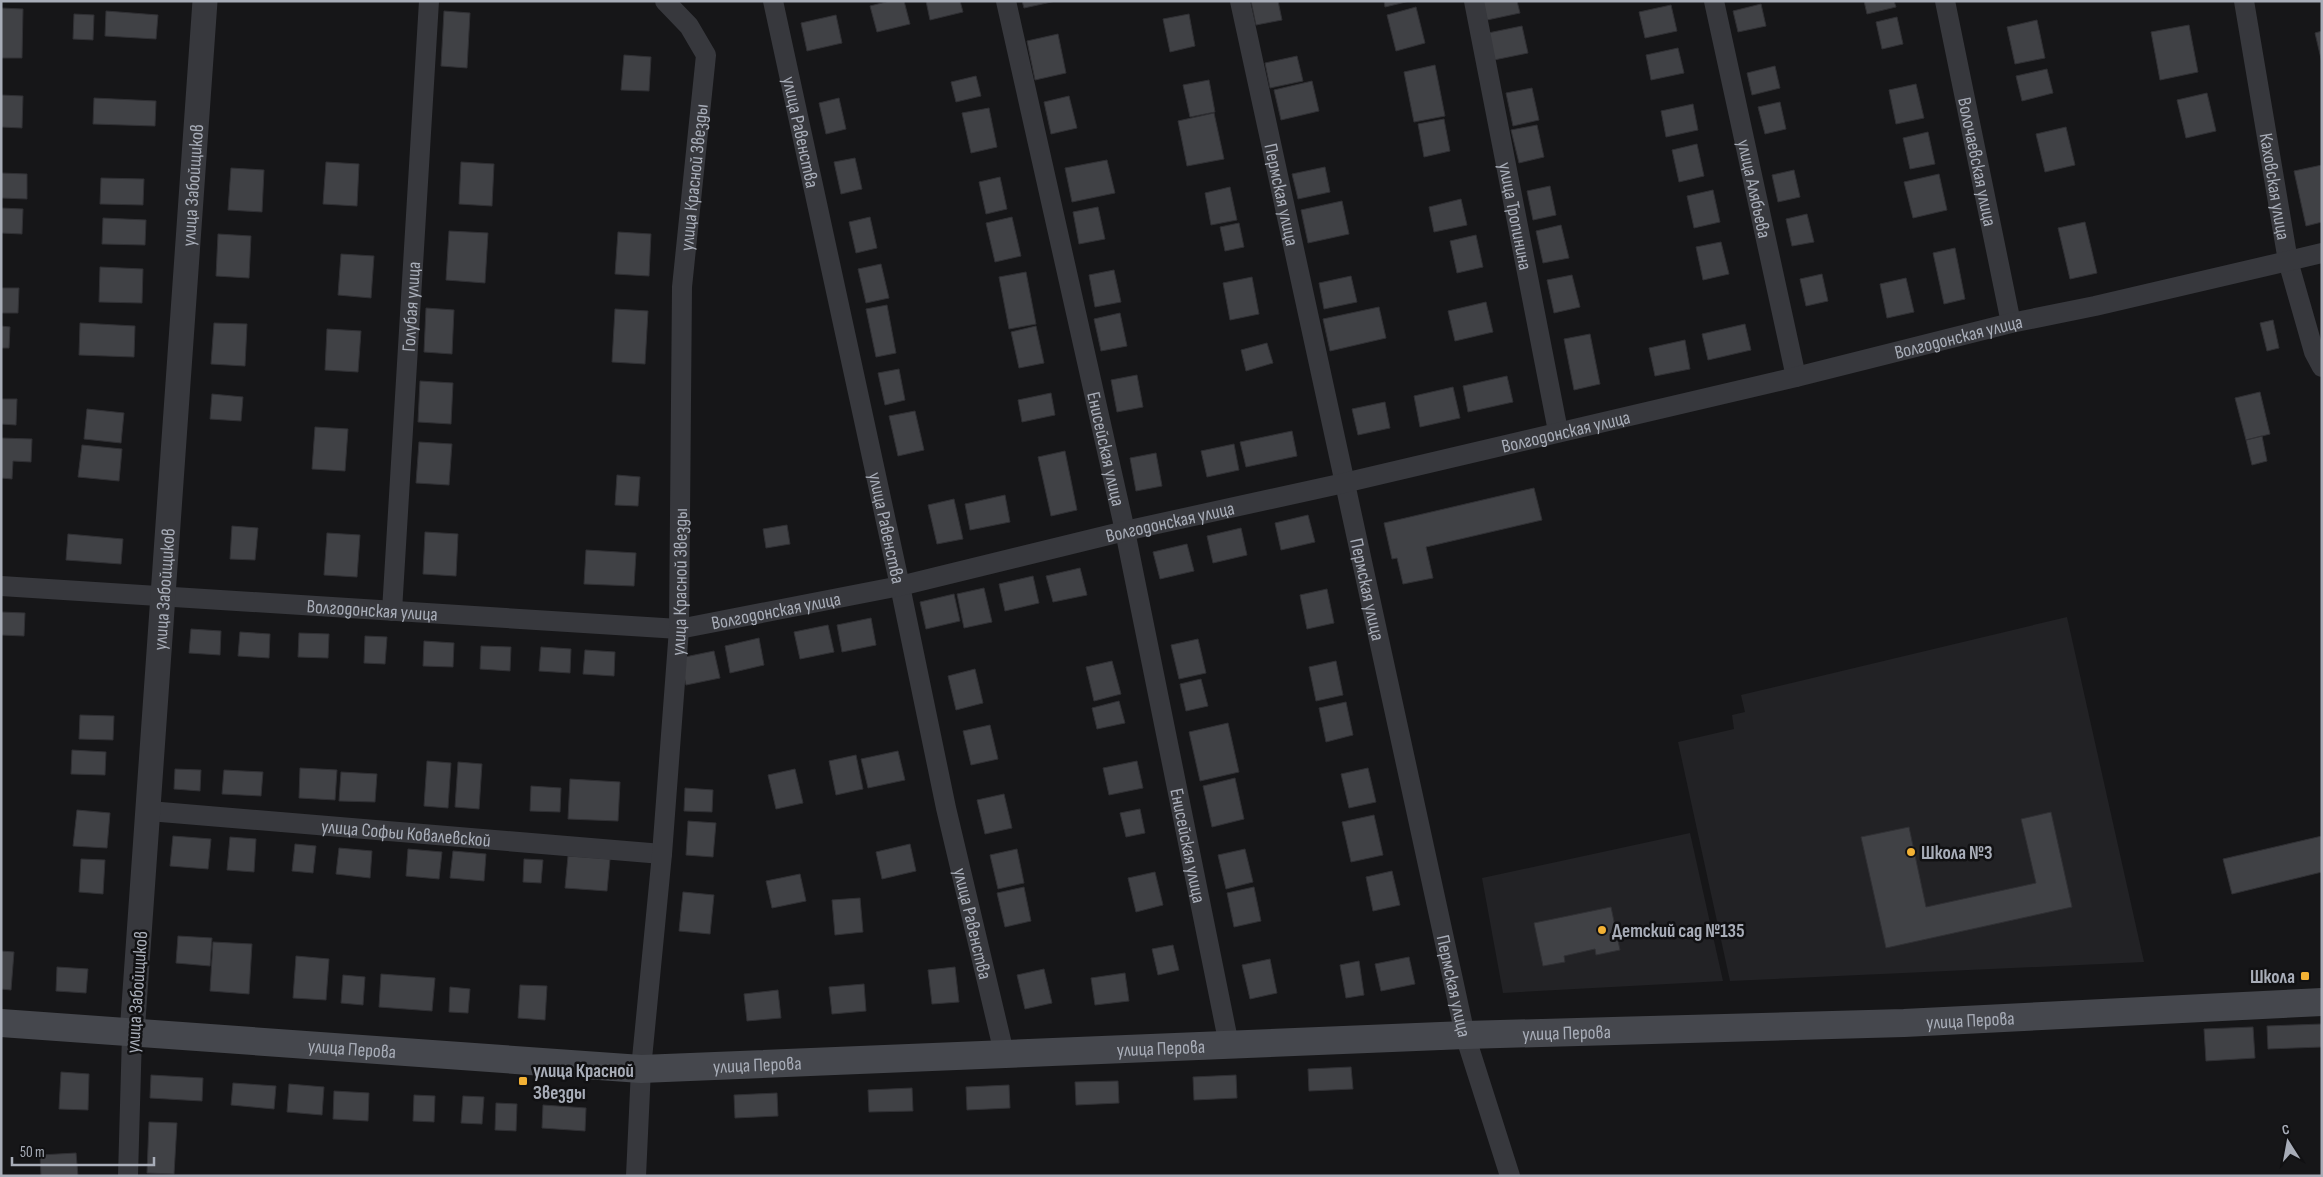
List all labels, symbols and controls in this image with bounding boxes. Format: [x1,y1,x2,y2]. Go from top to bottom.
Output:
street label: улица Равенства [777,74,823,190]
street label: Волочаевская улица [1952,95,2001,228]
street label: улица Красной Звезды [676,103,714,252]
street label: улица Забойщиков [178,123,209,247]
street label: Каховская улица [2254,131,2294,242]
street label: улица Алябьева [1731,137,1775,241]
street label: Пермская улица [1258,142,1303,248]
street label: улица Тропинина [1493,160,1536,272]
street label: Голубая улица [398,261,426,352]
street label: Волгодонская улица [1892,311,2025,365]
street label: Енисейская улица [1081,390,1129,509]
street label: Волгодонская улица [1499,406,1633,459]
street label: улица Равенства [863,470,909,586]
street label: Волгодонская улица [1103,497,1237,548]
street label: улица Красной Звезды [667,508,693,657]
street label: улица Забойщиков [149,527,181,651]
street label: Пермская улица [1344,536,1389,643]
street label: Волгодонская улица [709,588,843,635]
street label: Волгодонская улица [306,595,438,627]
street label: Енисейская улица [1164,786,1210,905]
street label: улица Софьи Ковалевской [320,815,492,853]
place label: Школа №3 [1921,842,1993,865]
marker: Школа №3 [1905,846,1917,858]
street label: улица Равенства [948,866,996,982]
place label: Детский сад №135 [1612,920,1744,943]
marker: Детский сад №135 [1596,924,1608,936]
street label: улица Забойщиков [122,930,153,1054]
street label: Пермская улица [1431,933,1475,1040]
place label: Школа [2250,966,2295,989]
marker: Школа [2299,970,2311,982]
street label: улица Перова [1926,1007,2015,1035]
street label: улица Перова [1522,1021,1611,1046]
street label: улица Перова [307,1035,397,1064]
street label: улица Перова [1116,1036,1206,1062]
street label: улица Перова [713,1052,802,1079]
place label: улица Красной Звезды [533,1060,634,1105]
marker: улица Красной Звезды [517,1075,529,1087]
north arrow [2263,1117,2313,1167]
text: С [2280,1121,2291,1139]
scale bar [12,1134,155,1166]
text: 50 m [20,1143,45,1162]

